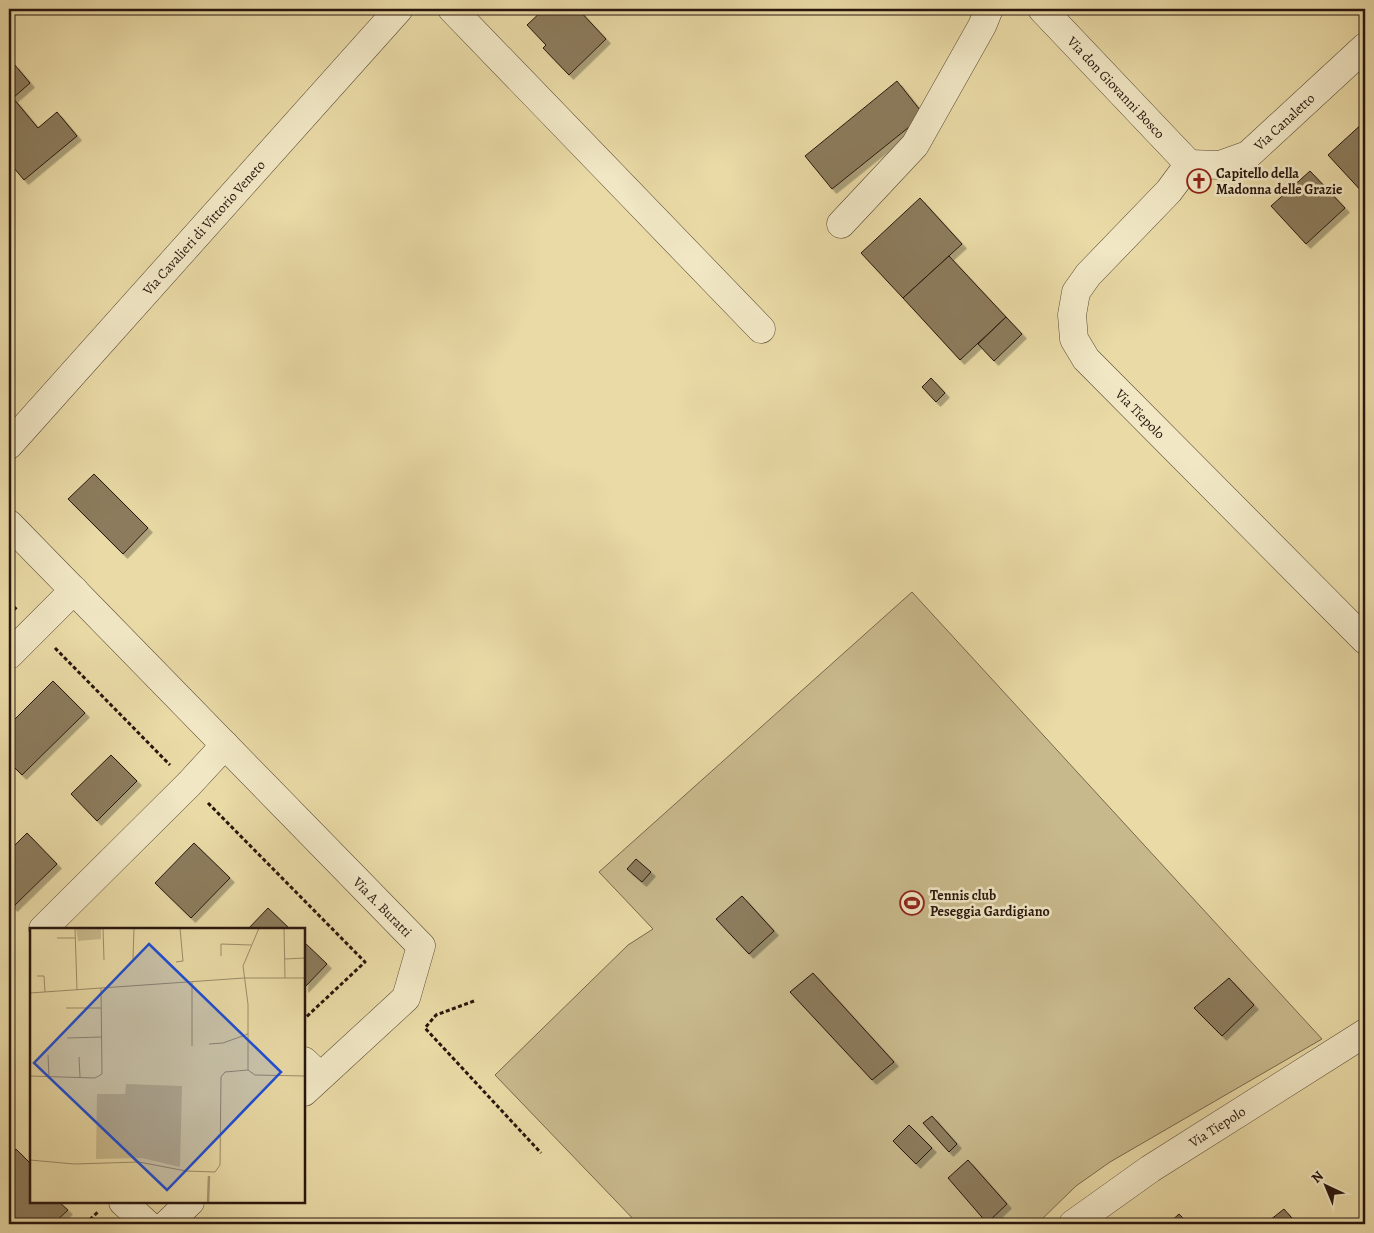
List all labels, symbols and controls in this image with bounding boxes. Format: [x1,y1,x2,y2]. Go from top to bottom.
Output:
street label: Via don Giovanni Bosco [1063,31,1169,143]
street label: Via Canaletto [1249,89,1319,155]
street label: Via Cavalieri di Vittorio Veneto [137,156,269,300]
place label: Capitello della Madonna delle Grazie [1216,164,1343,199]
church icon: Capitello della Madonna delle Grazie [1186,168,1212,194]
street label: Via Tiepolo [1111,384,1169,443]
street label: Via A. Buratti [348,872,417,941]
place label: Tennis club Peseggia Gardigiano [930,886,1050,921]
sports icon: Tennis club Peseggia Gardigiano [899,890,925,916]
inset map [30,928,305,1203]
street label: Via Tiepolo [1184,1102,1249,1152]
north arrow [1302,1160,1352,1210]
text: N [1307,1167,1328,1187]

